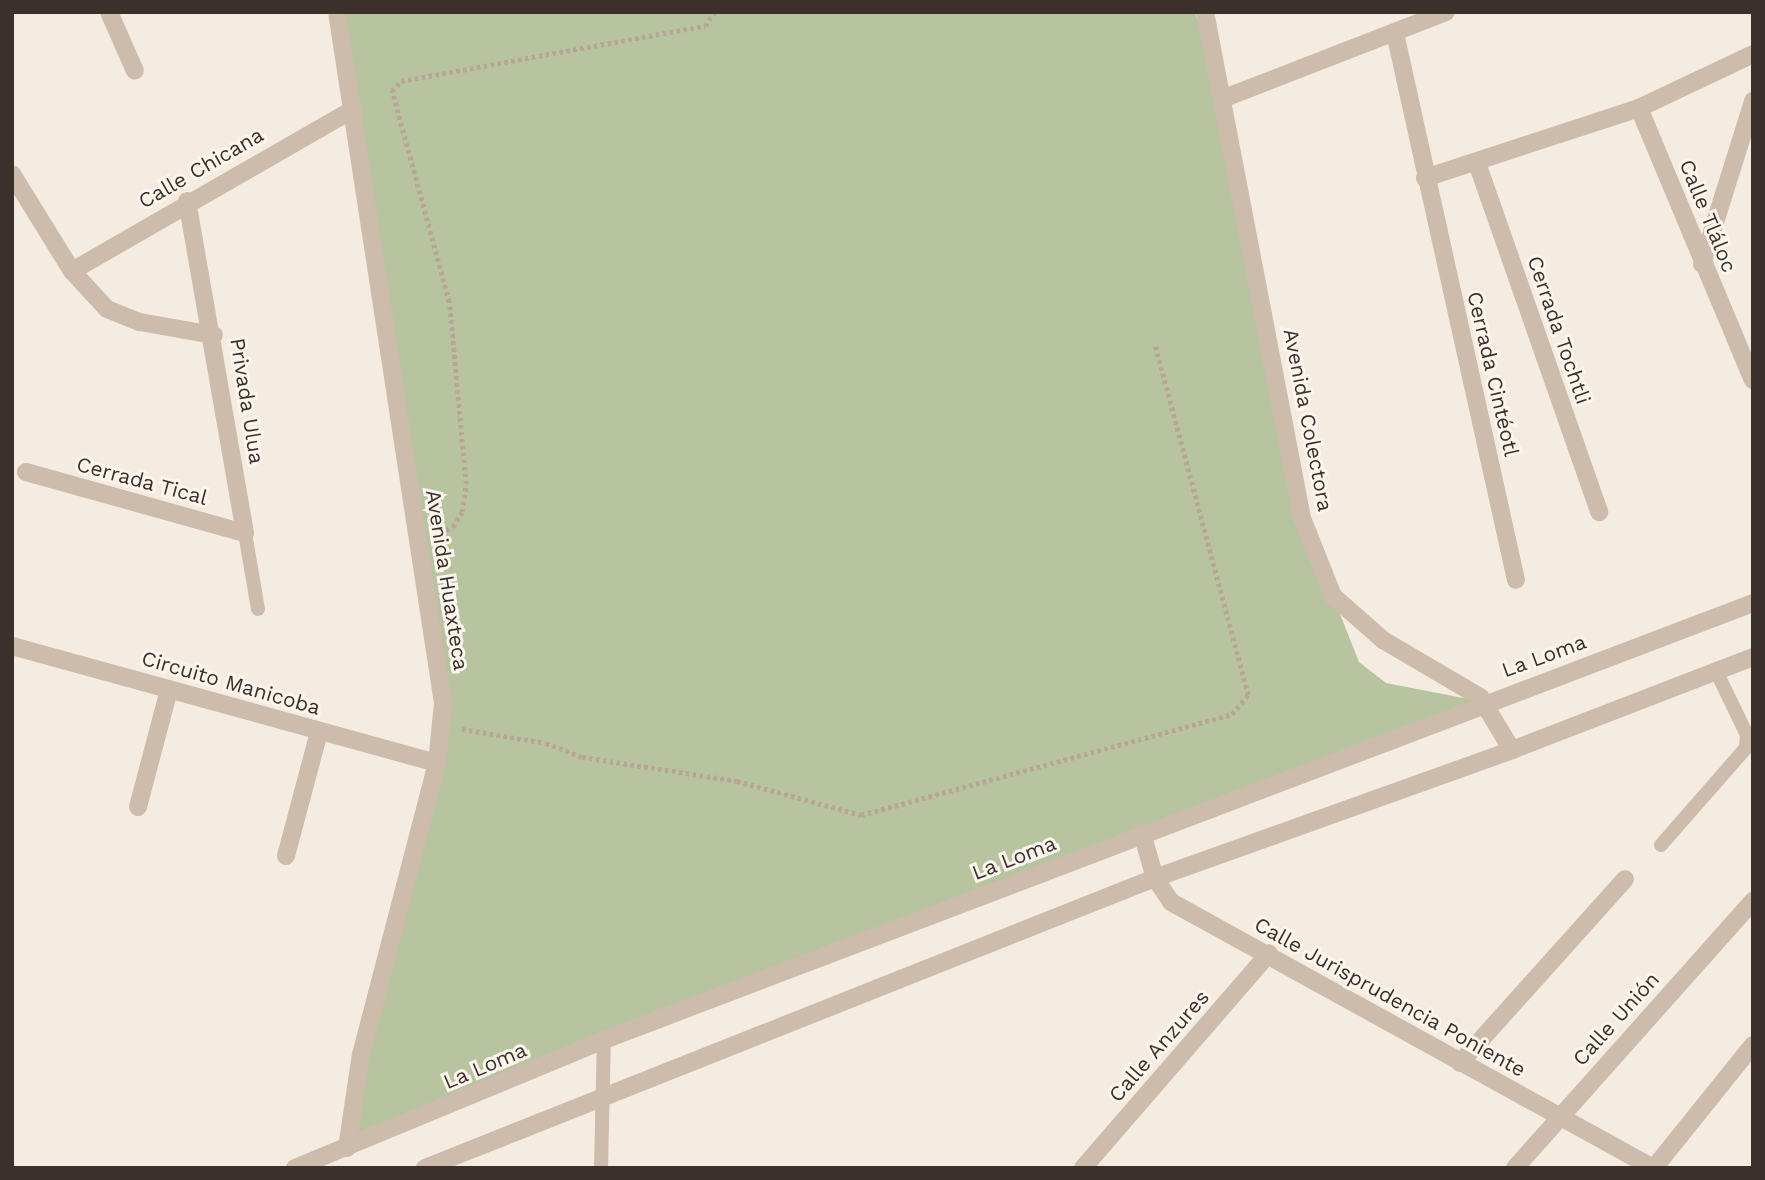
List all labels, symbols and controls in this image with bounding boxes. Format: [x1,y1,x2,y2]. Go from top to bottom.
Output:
street label: Calle Chicana [134,122,268,214]
street label: Calle Tláloc [1674,156,1742,276]
street label: Cerrada Tochtli [1522,252,1596,408]
street label: Cerrada Cintéotl [1462,289,1524,459]
street label: Avenida Colectora [1278,326,1338,514]
street label: Privada Ulua [225,336,269,466]
street label: Cerrada Tical [73,451,211,511]
street label: Avenida Huaxteca [420,488,474,672]
street label: La Loma [1498,629,1590,683]
street label: Circuito Manicoba [139,645,323,721]
street label: La Loma [968,830,1060,886]
street label: Calle Jurisprudencia Poniente [1249,911,1531,1083]
street label: Calle Unión [1567,967,1665,1071]
street label: Calle Anzures [1103,985,1215,1107]
street label: La Loma [439,1037,531,1095]

